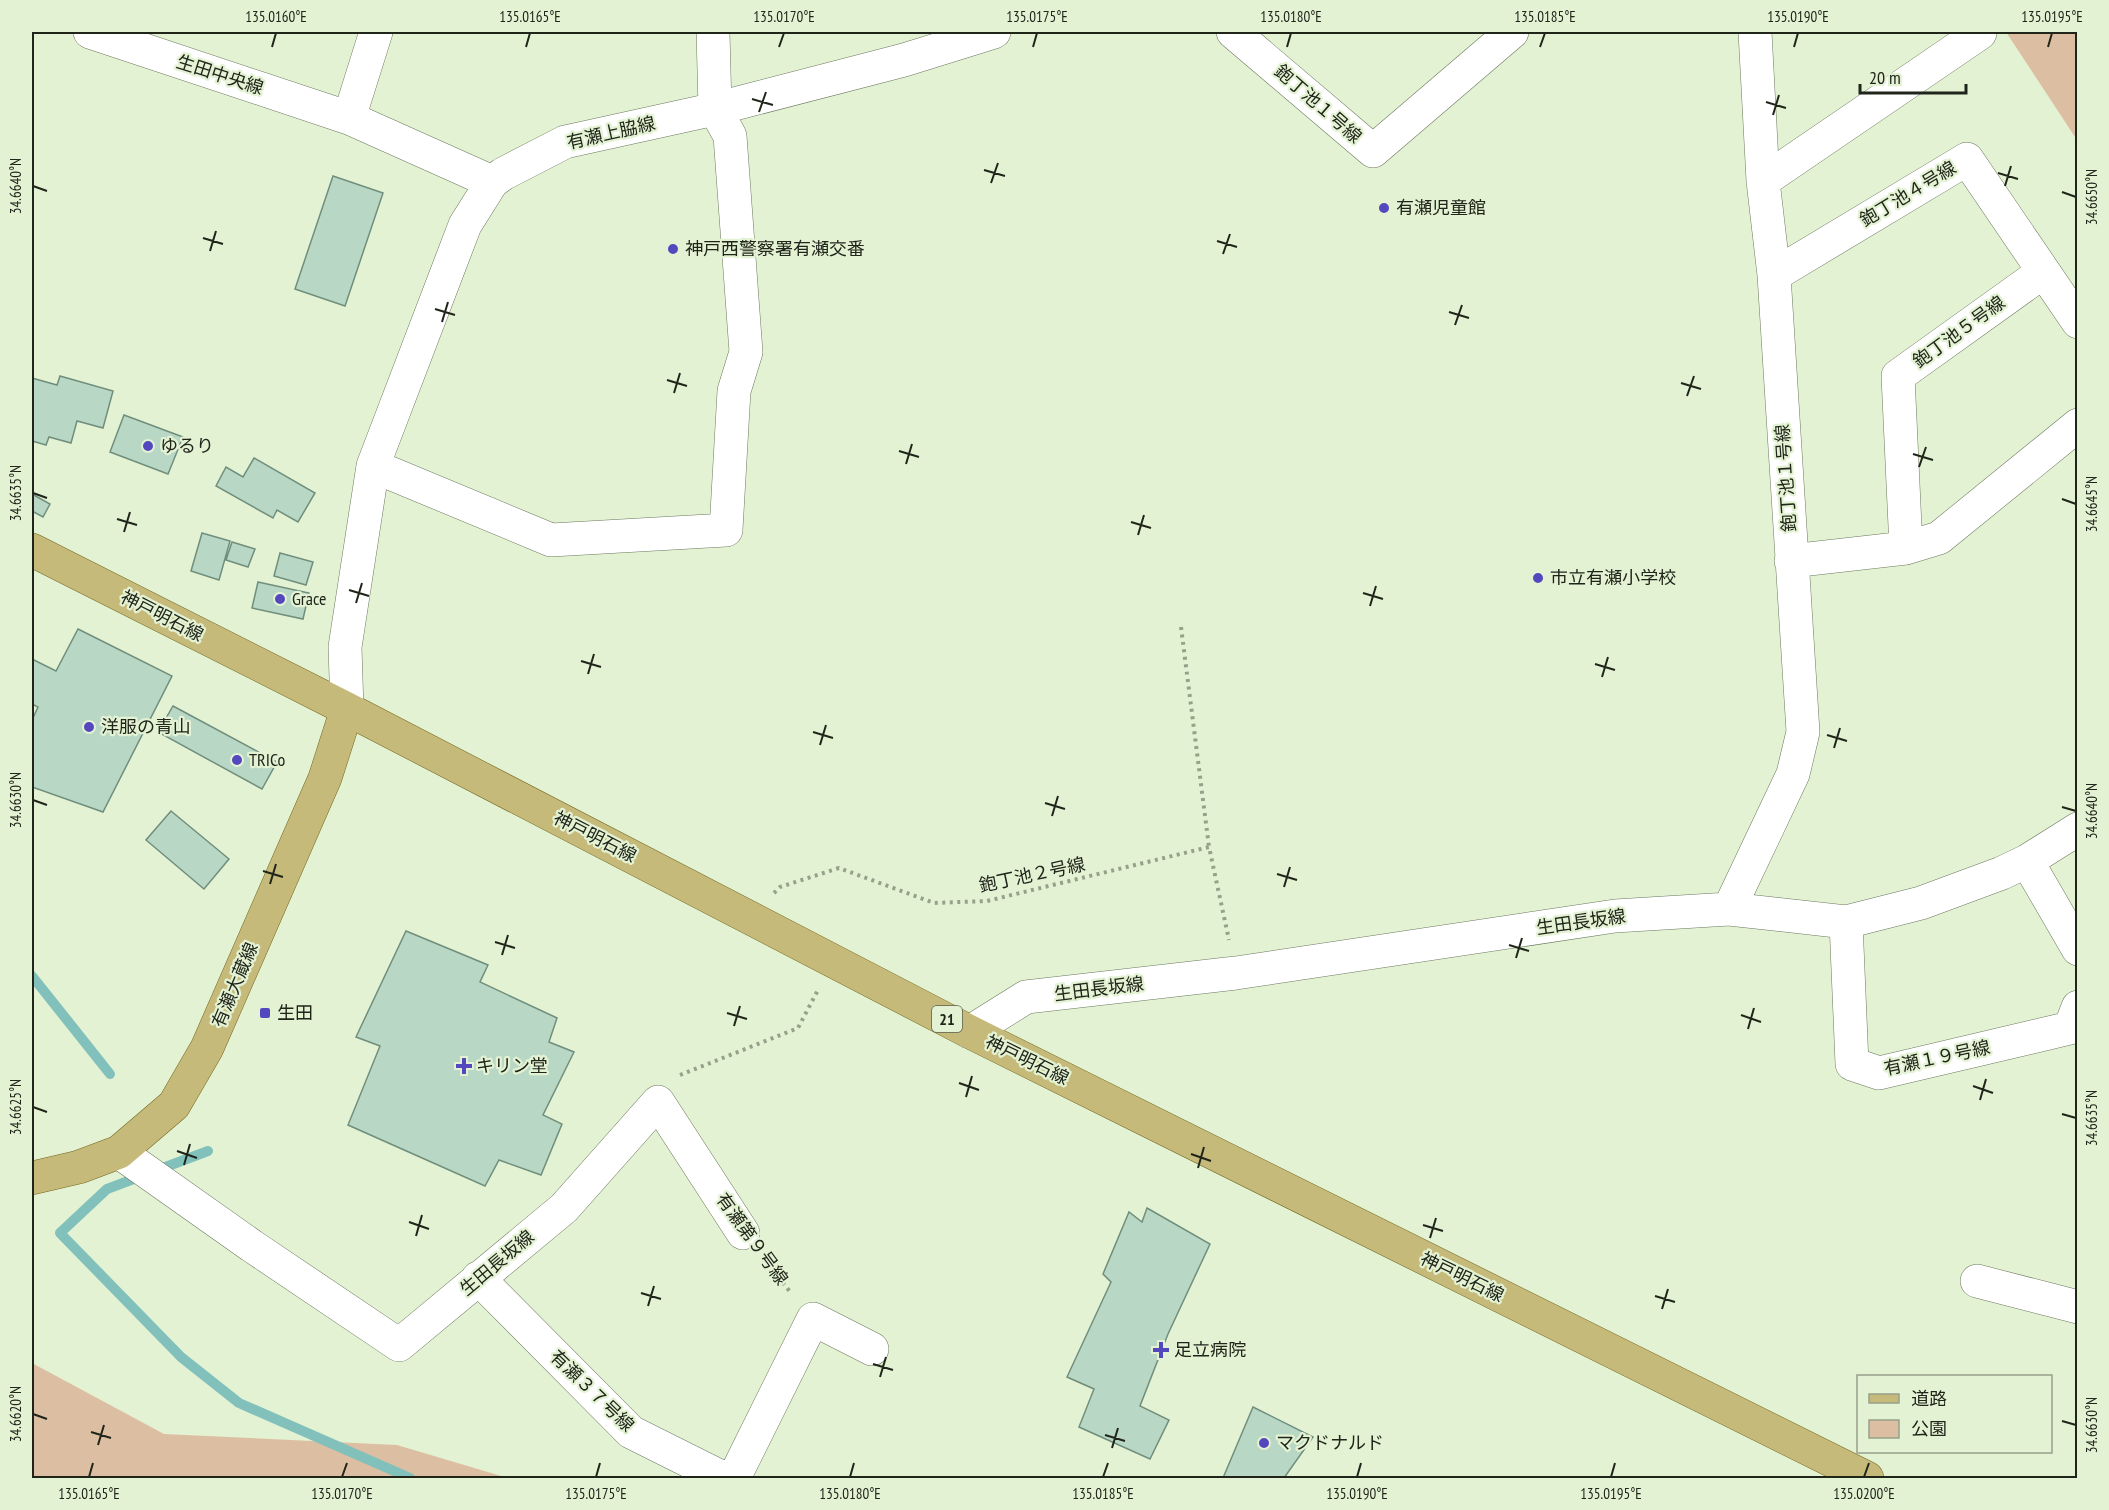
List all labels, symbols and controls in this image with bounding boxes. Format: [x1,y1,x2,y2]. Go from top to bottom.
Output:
text: 135.0160°E [245,7,307,26]
text: 135.0165°E [499,7,561,26]
text: 135.0170°E [753,7,815,26]
text: 135.0175°E [1006,7,1068,26]
text: 135.0180°E [1260,7,1322,26]
text: 135.0185°E [1514,7,1576,26]
text: 135.0190°E [1767,7,1829,26]
text: 135.0195°E [2021,7,2083,26]
street label: 生田中央線 [174,50,267,99]
scale bar [1860,57,1966,95]
street label: 鉋丁池１号線 [1270,60,1367,148]
text: 20 m [1869,66,1901,89]
street label: 有瀬上脇線 [564,111,657,154]
street label: 鉋丁池４号線 [1856,156,1960,231]
text: 34.6640°N [6,158,25,214]
text: 34.6650°N [2082,169,2101,225]
place label: 有瀬児童館 [1396,196,1486,219]
marker: 有瀬児童館 [1377,201,1391,215]
place label: 神戸西警察署有瀬交番 [685,237,865,260]
marker: 神戸西警察署有瀬交番 [666,242,680,256]
street label: 鉋丁池５号線 [1908,291,2009,373]
street label: 鉋丁池１号線 [1770,423,1801,533]
place label: ゆるり [160,434,214,457]
marker: ゆるり [141,439,155,453]
text: 34.6635°N [6,465,25,521]
text: 34.6645°N [2082,476,2101,532]
place label: 市立有瀬小学校 [1550,566,1676,589]
marker: 市立有瀬小学校 [1531,571,1545,585]
street label: 神戸明石線 [117,585,208,646]
place label: Grace [292,587,327,610]
marker: Grace [273,592,287,606]
place label: 洋服の青山 [101,715,191,738]
marker: 洋服の青山 [82,720,96,734]
place label: TRICo [249,748,286,771]
marker: TRICo [230,753,244,767]
text: 34.6630°N [6,772,25,828]
text: 34.6640°N [2082,783,2101,839]
street label: 神戸明石線 [550,806,641,867]
street label: 鉋丁池２号線 [977,852,1087,897]
street label: 生田長坂線 [1535,904,1627,939]
street label: 有瀬大蔵線 [206,939,263,1031]
street label: 生田長坂線 [1053,972,1145,1005]
place label: 生田 [277,1001,313,1024]
marker: 生田 [258,1006,272,1020]
road number: 21 [932,1006,962,1032]
street label: 神戸明石線 [982,1029,1073,1090]
street label: 有瀬１９号線 [1882,1035,1992,1080]
place label: キリン堂 [476,1054,548,1077]
marker: キリン堂 [457,1059,471,1073]
text: 34.6625°N [6,1079,25,1135]
text: 34.6635°N [2082,1090,2101,1146]
street label: 有瀬第９号線 [711,1188,793,1289]
street label: 生田長坂線 [455,1225,539,1300]
street label: 神戸明石線 [1417,1246,1508,1307]
place label: 足立病院 [1174,1338,1246,1361]
marker: 足立病院 [1152,1341,1170,1359]
street label: 有瀬３７号線 [546,1345,639,1436]
legend [1857,1375,2052,1453]
text: 34.6620°N [6,1386,25,1442]
text: 道路 [1911,1387,1947,1410]
text: 34.6630°N [2082,1397,2101,1453]
text: 公園 [1911,1417,1947,1440]
place label: マクドナルド [1276,1431,1384,1454]
marker: マクドナルド [1257,1436,1271,1450]
text: 135.0165°E [58,1484,120,1503]
text: 135.0170°E [311,1484,373,1503]
text: 135.0175°E [565,1484,627,1503]
text: 135.0180°E [819,1484,881,1503]
text: 135.0185°E [1072,1484,1134,1503]
text: 135.0190°E [1326,1484,1388,1503]
text: 135.0195°E [1580,1484,1642,1503]
text: 135.0200°E [1833,1484,1895,1503]

